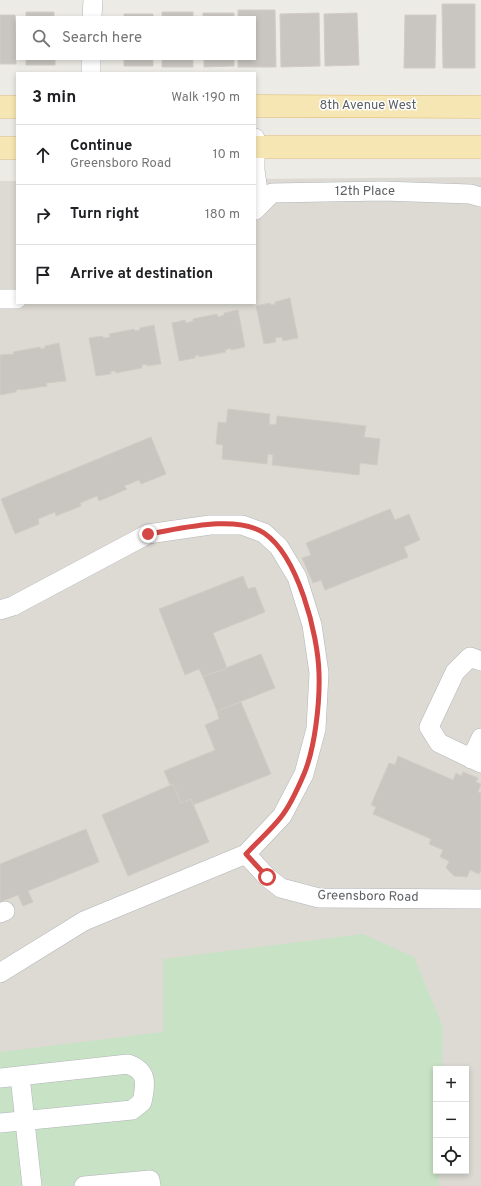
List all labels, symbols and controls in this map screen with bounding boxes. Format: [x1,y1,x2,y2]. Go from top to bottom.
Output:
search box [16,16,256,60]
icon: search [30,27,52,49]
text: Search here [62,29,142,48]
text: 3 min [32,87,76,109]
text: Walk · 190 m [171,90,240,106]
street label: 8th Avenue West [320,98,417,114]
text: Continue [70,137,132,156]
icon: ahead [32,144,54,166]
text: 10 m [213,147,240,163]
text: Greensboro Road [70,156,171,172]
street label: 12th Place [335,184,395,200]
icon: right [32,204,54,226]
text: Turn right [70,205,139,224]
text: 180 m [205,207,240,223]
icon: arrive [32,264,54,286]
text: Arrive at destination [70,265,213,284]
route end [139,525,157,543]
route start [258,868,276,886]
street label: Greensboro Road [317,888,419,906]
map controls [433,1066,469,1174]
button: + [433,1066,469,1102]
button: − [433,1102,469,1138]
button: locate [433,1138,469,1174]

